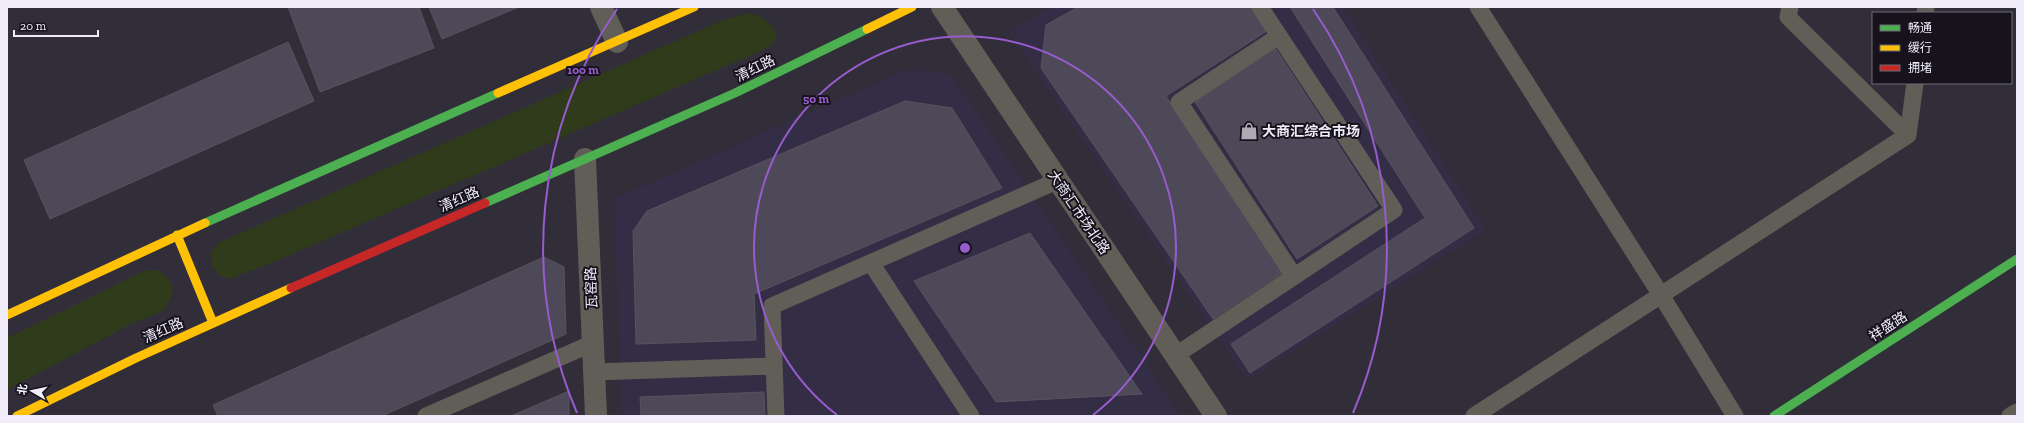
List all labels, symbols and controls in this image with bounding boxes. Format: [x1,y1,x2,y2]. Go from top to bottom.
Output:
scale bar [14,12,98,38]
legend [1872,12,2012,84]
text: 20 m [20,19,47,33]
text: 畅通 [1908,21,1932,35]
text: 缓行 [1908,41,1932,55]
street label: 清红路 [733,52,778,85]
text: 拥堵 [1908,61,1932,75]
text: 100 m [567,63,599,77]
text: 50 m [803,92,829,106]
shop icon: 大商汇综合市场 [1239,121,1259,141]
place label: 大商汇综合市场 [1262,123,1360,140]
street label: 大商汇市场北路 [1044,167,1113,258]
street label: 清红路 [437,183,482,216]
centre of rings [958,241,972,255]
street label: 瓦窑路 [582,267,601,309]
street label: 祥盛路 [1866,308,1911,345]
street label: 清红路 [141,314,186,347]
north arrow [12,371,52,411]
text: 北 [15,383,30,396]

